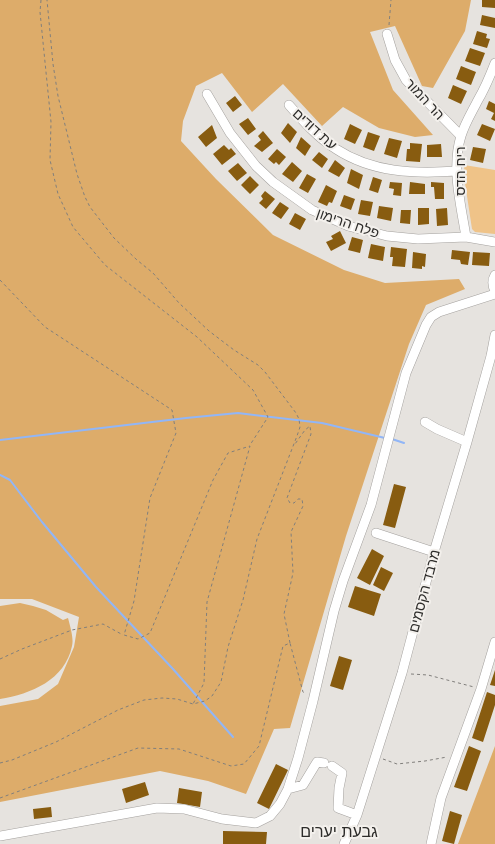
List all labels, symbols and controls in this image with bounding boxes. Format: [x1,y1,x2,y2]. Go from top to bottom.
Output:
street label: הר המור [402,75,448,123]
street label: עת דודים [290,105,340,153]
street label: ריח הדס [452,146,468,196]
street label: פלח הרימון [314,205,382,241]
street label: מרבד הקסמים [405,548,443,634]
district label: גבעת יערים [300,823,378,840]

